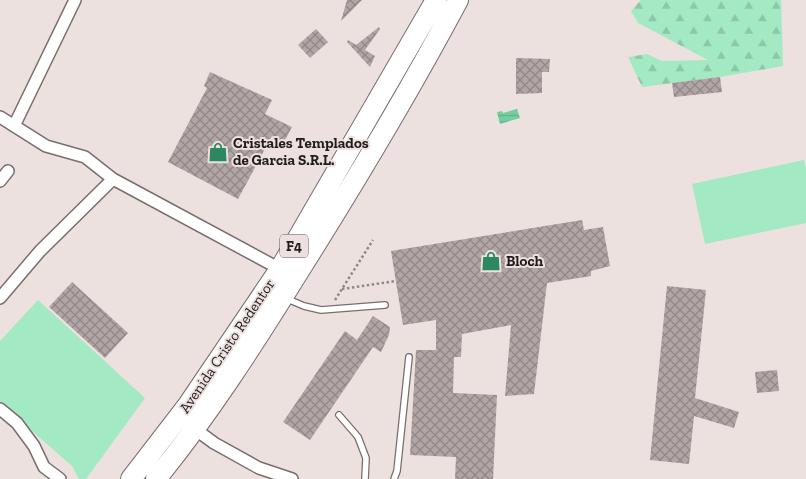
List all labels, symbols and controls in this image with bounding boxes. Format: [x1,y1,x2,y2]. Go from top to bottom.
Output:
place label: Cristales Templados de Garcia S.R.L. [233,134,369,169]
shop icon: Cristales Templados de Garcia S.R.L. [207,141,229,163]
road number: F4 [280,235,308,258]
shop icon: Bloch [480,250,502,272]
place label: Bloch [506,252,544,270]
street label: Avenida Cristo Redentor [175,275,279,417]

